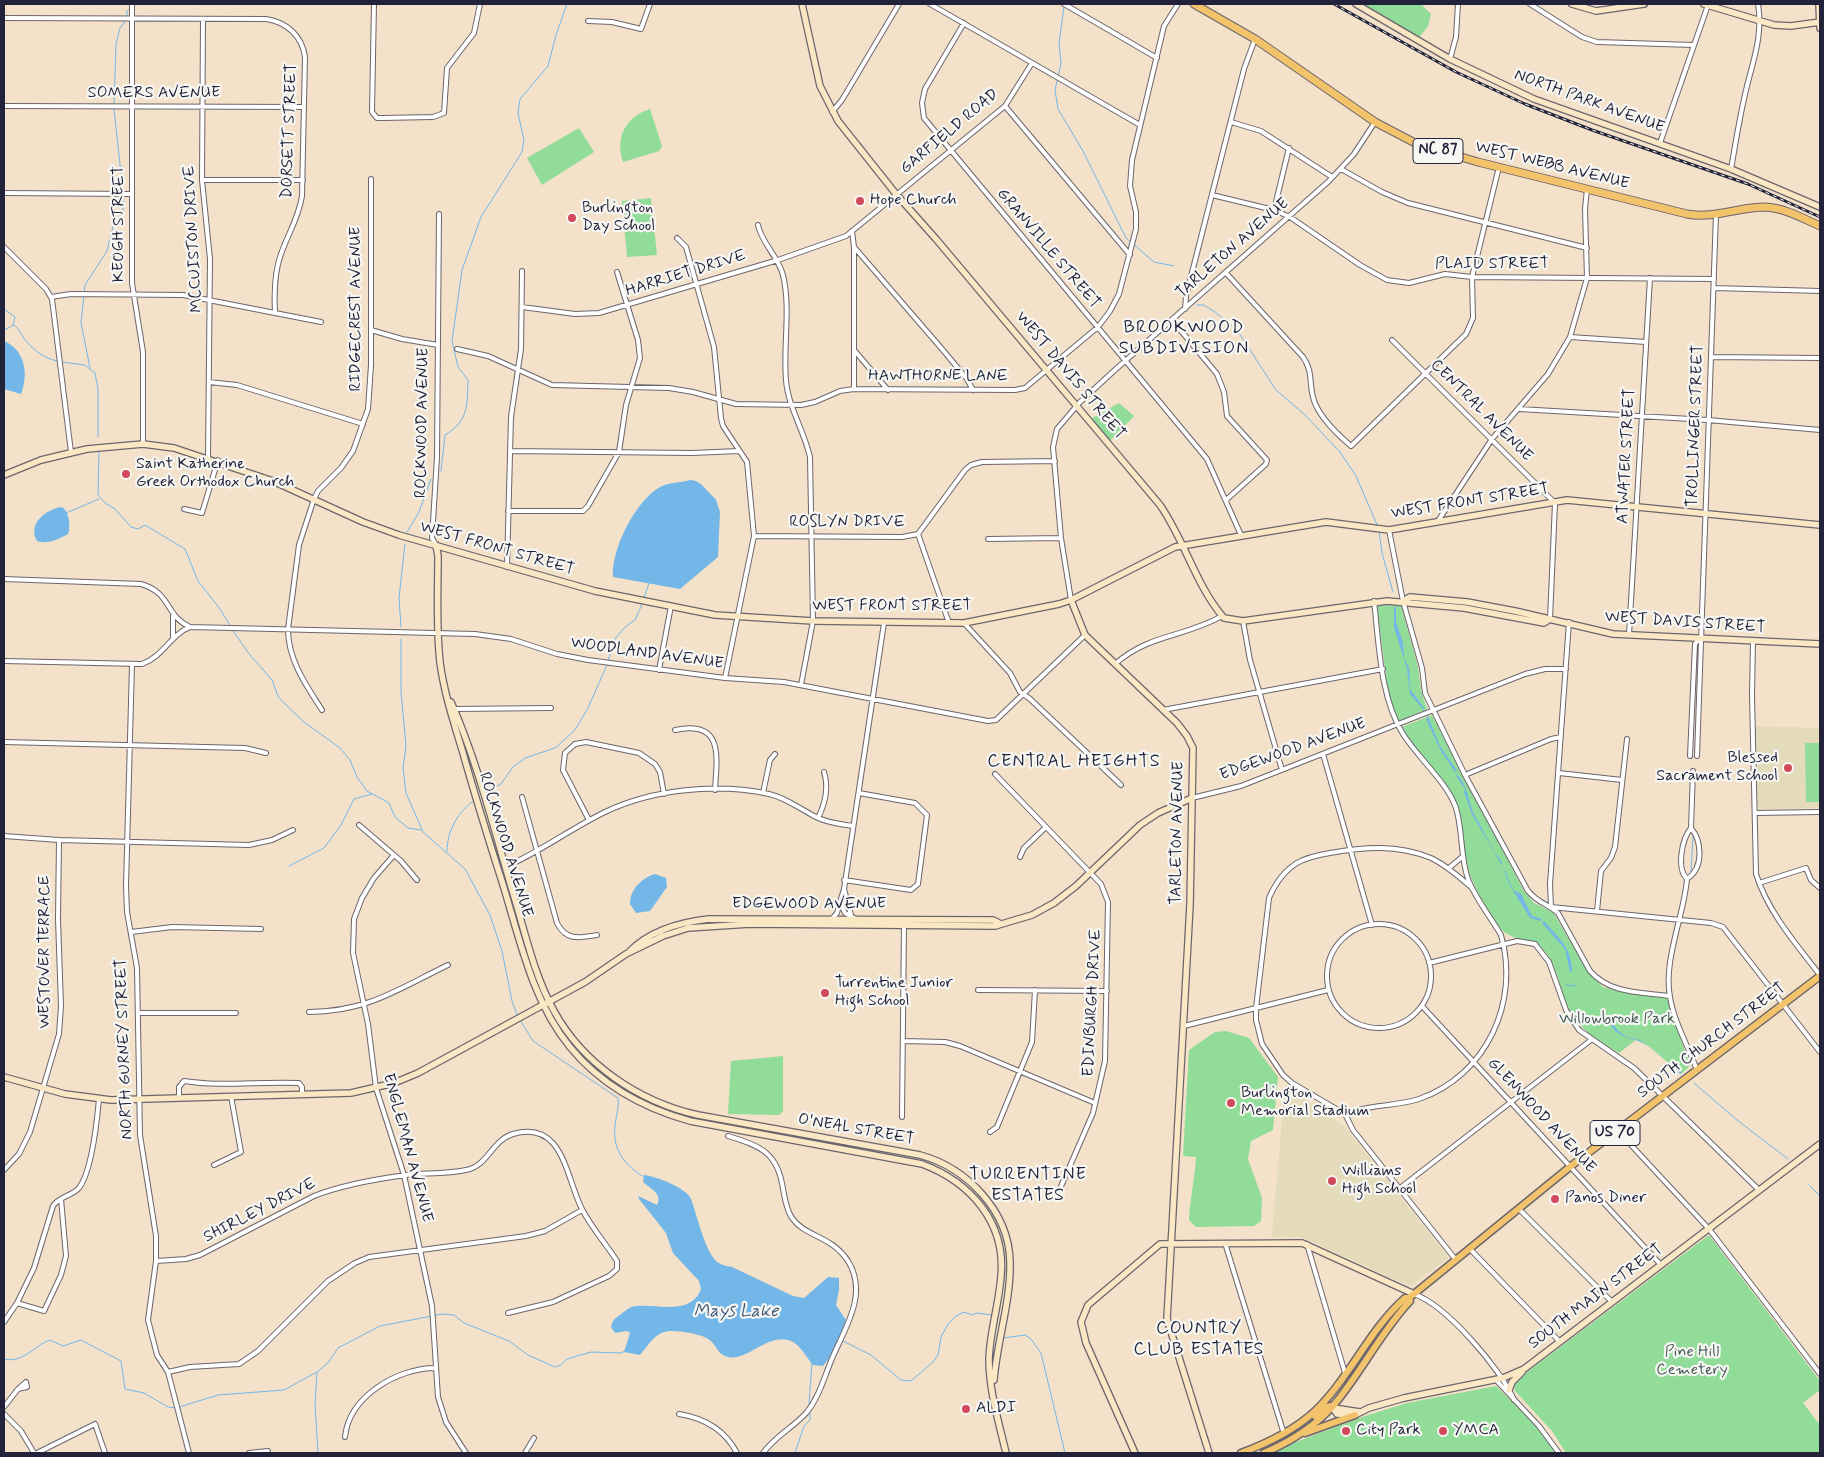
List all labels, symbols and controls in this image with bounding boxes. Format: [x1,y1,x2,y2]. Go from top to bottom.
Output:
street label: DORSETT STREET [278,63,302,199]
street label: NORTH PARK AVENUE [1511,66,1667,138]
street label: SOMERS AVENUE [88,84,220,104]
street label: GARFIELD ROAD [897,85,1003,179]
road number: NC 87 [1413,138,1463,164]
street label: WEST WEBB AVENUE [1473,138,1631,194]
street label: MCCUISTON DRIVE [181,165,207,313]
street label: KEOGH STREET [110,166,130,282]
street label: GRANVILLE STREET [992,185,1104,313]
place label: Hope Church [870,191,956,211]
marker: Hope Church [854,195,866,207]
street label: TARLETON AVENUE [1173,195,1293,303]
place label: Burlington Day School [582,199,655,237]
marker: Burlington Day School [566,212,578,224]
street label: RIDGECREST AVENUE [347,226,367,392]
street label: HARRIET DRIVE [623,247,749,301]
street label: PLAID STREET [1435,255,1549,275]
street label: WEST DAVIS STREET [1011,308,1129,444]
district label: BROOKWOOD SUBDIVISION [1119,317,1249,359]
street label: TROLLINGER STREET [1684,344,1708,508]
street label: ROCKWOOD AVENUE [412,348,434,498]
street label: CENTRAL AVENUE [1426,356,1536,466]
street label: HAWTHORNE LANE [868,367,1008,387]
street label: ATWATER STREET [1614,388,1640,524]
place label: Saint Katherine Greek Orthodox Church [136,455,294,493]
marker: Saint Katherine Greek Orthodox Church [120,468,132,480]
street label: WEST FRONT STREET [1390,480,1550,524]
street label: ROSLYN DRIVE [789,513,905,533]
street label: WEST FRONT STREET [418,518,576,580]
street label: WEST FRONT STREET [812,597,972,617]
street label: WEST DAVIS STREET [1604,608,1766,638]
street label: WOODLAND AVENUE [570,634,724,674]
street label: EDGEWOOD AVENUE [1217,715,1369,785]
place label: Blessed Sacrament School [1656,749,1778,787]
district label: CENTRAL HEIGHTS [985,751,1163,773]
street label: TARLETON AVENUE [1167,761,1189,905]
marker: Blessed Sacrament School [1782,762,1794,774]
street label: ROCKWOOD AVENUE [474,770,536,920]
street label: WESTOVER TERRACE [36,875,56,1029]
street label: EDGEWOOD AVENUE [732,895,886,915]
street label: EDINBURGH DRIVE [1080,929,1106,1077]
street label: NORTH GURNEY STREET [112,958,138,1140]
place label: Turrentine Junior High School [835,974,953,1012]
street label: SOUTH CHURCH STREET [1634,979,1790,1103]
marker: Turrentine Junior High School [819,987,831,999]
park label: Willowbrook Park [1559,1010,1675,1030]
street label: GLENWOOD AVENUE [1483,1054,1599,1178]
street label: ENGLEMAN AVENUE [378,1071,436,1225]
place label: Burlington Memorial Stadium [1241,1084,1369,1122]
marker: Burlington Memorial Stadium [1225,1097,1237,1109]
street label: O'NEAL STREET [796,1110,916,1150]
road number: US 70 [1590,1120,1640,1146]
place label: Williams High School [1342,1162,1417,1200]
district label: TURRENTINE ESTATES [967,1164,1089,1206]
street label: SHIRLEY DRIVE [201,1174,319,1248]
marker: Williams High School [1326,1175,1338,1187]
place label: Panos Diner [1565,1189,1646,1209]
marker: Panos Diner [1549,1193,1561,1205]
street label: SOUTH MAIN STREET [1525,1240,1667,1354]
water label: Mays Lake [694,1301,778,1323]
district label: COUNTRY CLUB ESTATES [1130,1318,1268,1360]
park label: Pine Hill Cemetery [1656,1343,1728,1381]
place label: ALDI [976,1399,1016,1419]
marker: ALDI [960,1403,972,1415]
place label: City Park [1356,1421,1421,1441]
place label: YMCA [1453,1421,1499,1441]
marker: City Park [1340,1425,1352,1437]
marker: YMCA [1437,1425,1449,1437]

